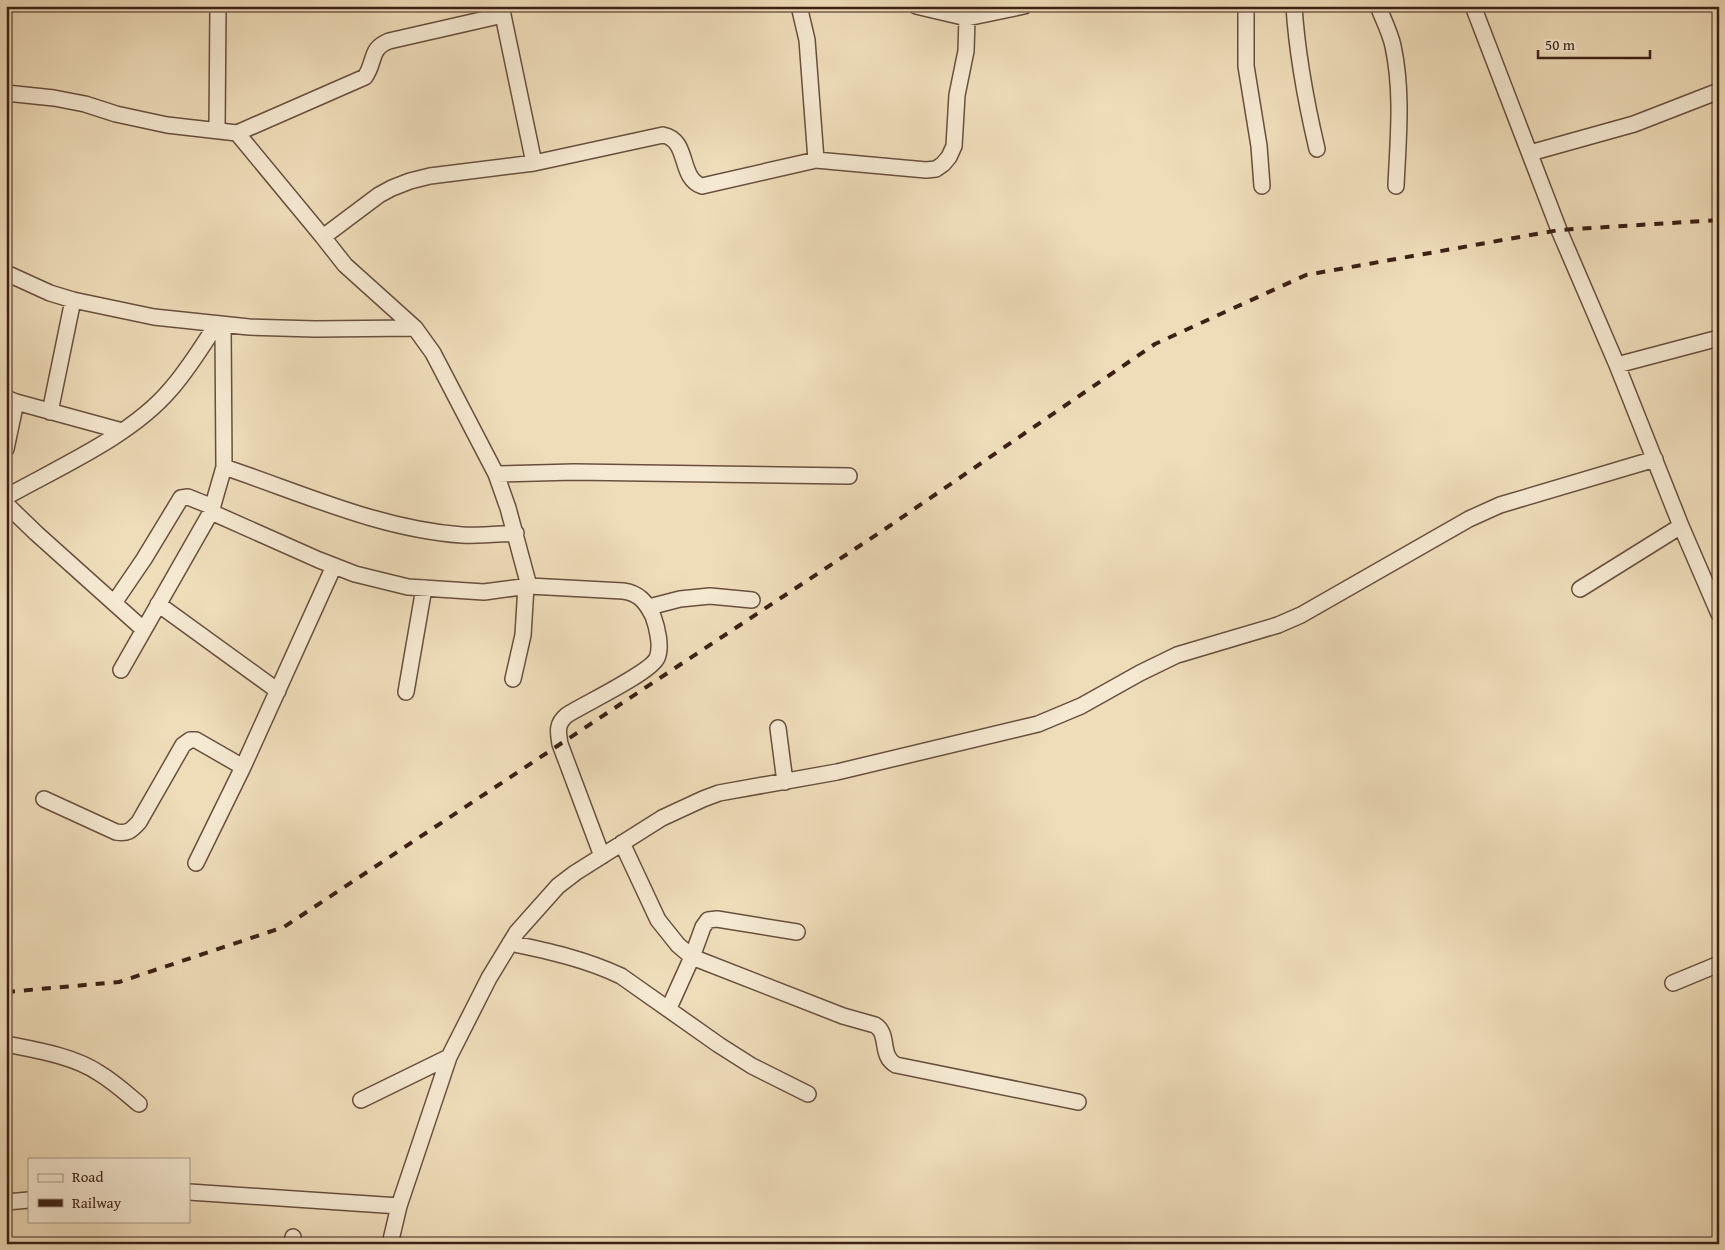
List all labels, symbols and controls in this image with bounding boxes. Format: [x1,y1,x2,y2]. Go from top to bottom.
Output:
scale bar [1538,28,1650,60]
text: 50 m [1545,34,1576,55]
legend [28,1158,190,1222]
text: Road [72,1166,103,1187]
text: Railway [72,1192,122,1213]

